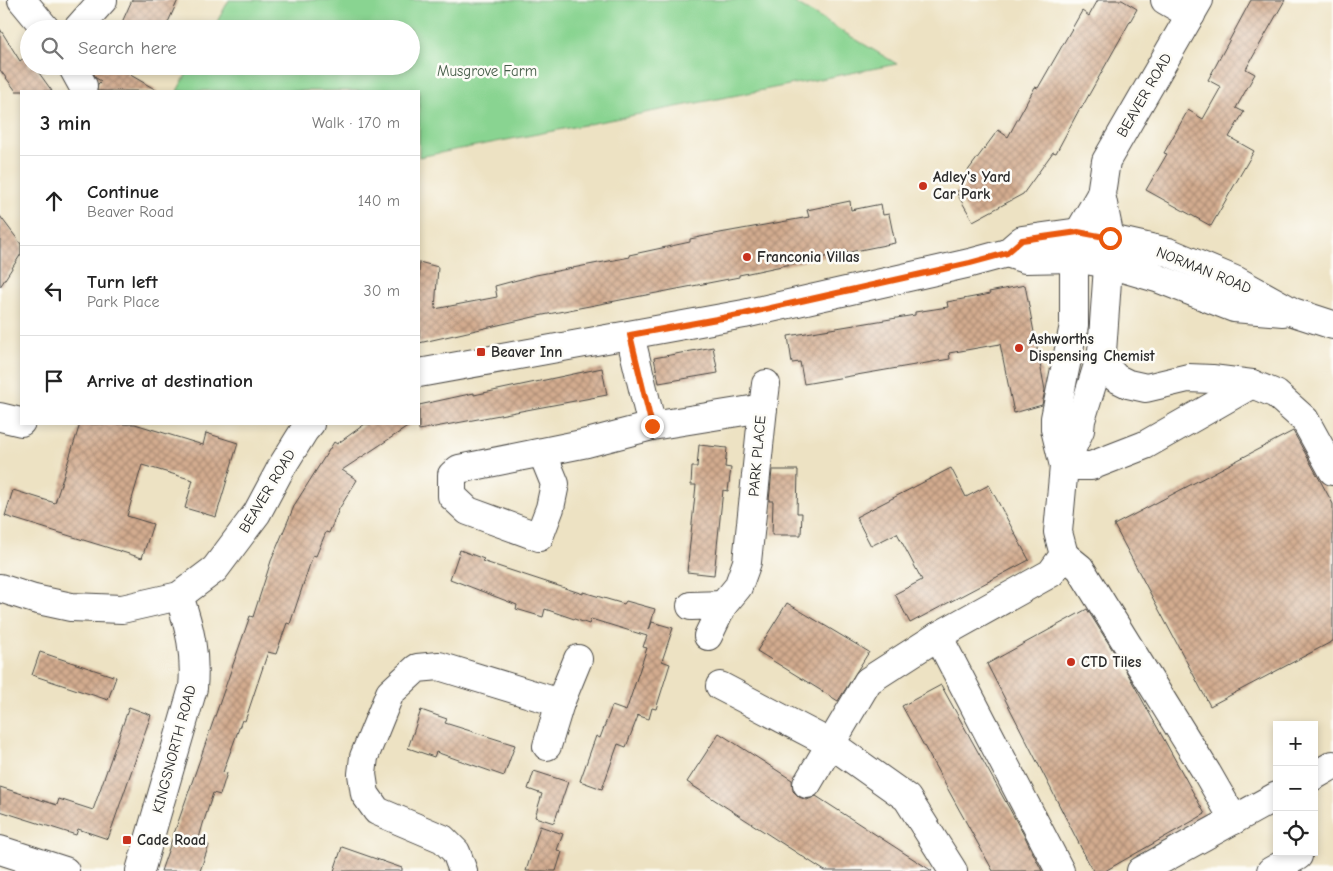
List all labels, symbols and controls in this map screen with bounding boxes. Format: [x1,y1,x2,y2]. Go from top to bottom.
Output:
search box [20,20,420,75]
icon: search [38,34,66,62]
text: Search here [78,37,177,59]
street label: BEAVER ROAD [1113,50,1175,140]
park label: Musgrove Farm [437,62,537,80]
text: 3 min [40,111,91,135]
text: Walk · 170 m [312,114,400,132]
place label: Adley's Yard Car Park [933,168,1011,203]
marker: Adley's Yard Car Park [917,180,929,192]
text: Continue [87,181,159,203]
icon: ahead [40,187,68,215]
text: 140 m [358,192,400,210]
text: Beaver Road [87,203,174,221]
route start [1099,227,1122,250]
street label: NORMAN ROAD [1154,243,1254,297]
place label: Franconia Villas [757,248,859,266]
marker: Franconia Villas [741,251,753,263]
text: Turn left [87,271,158,293]
icon: left [40,277,68,305]
text: 30 m [364,282,400,300]
text: Park Place [87,293,159,311]
place label: Ashworths Dispensing Chemist [1029,330,1156,365]
marker: Ashworths Dispensing Chemist [1013,342,1025,354]
place label: Beaver Inn [491,343,562,361]
marker: Beaver Inn [475,346,487,358]
icon: arrive [40,367,68,395]
text: Arrive at destination [87,370,253,392]
route end [641,415,664,438]
street label: PARK PLACE [744,415,770,497]
street label: BEAVER ROAD [235,446,299,536]
place label: CTD Tiles [1081,653,1141,671]
marker: CTD Tiles [1065,656,1077,668]
street label: KINGSNORTH ROAD [148,683,200,815]
map controls [1273,721,1318,856]
button: + [1273,721,1318,766]
button: − [1273,766,1318,811]
button: locate [1273,811,1318,856]
place label: Cade Road [137,831,206,849]
marker: Cade Road [121,834,133,846]

